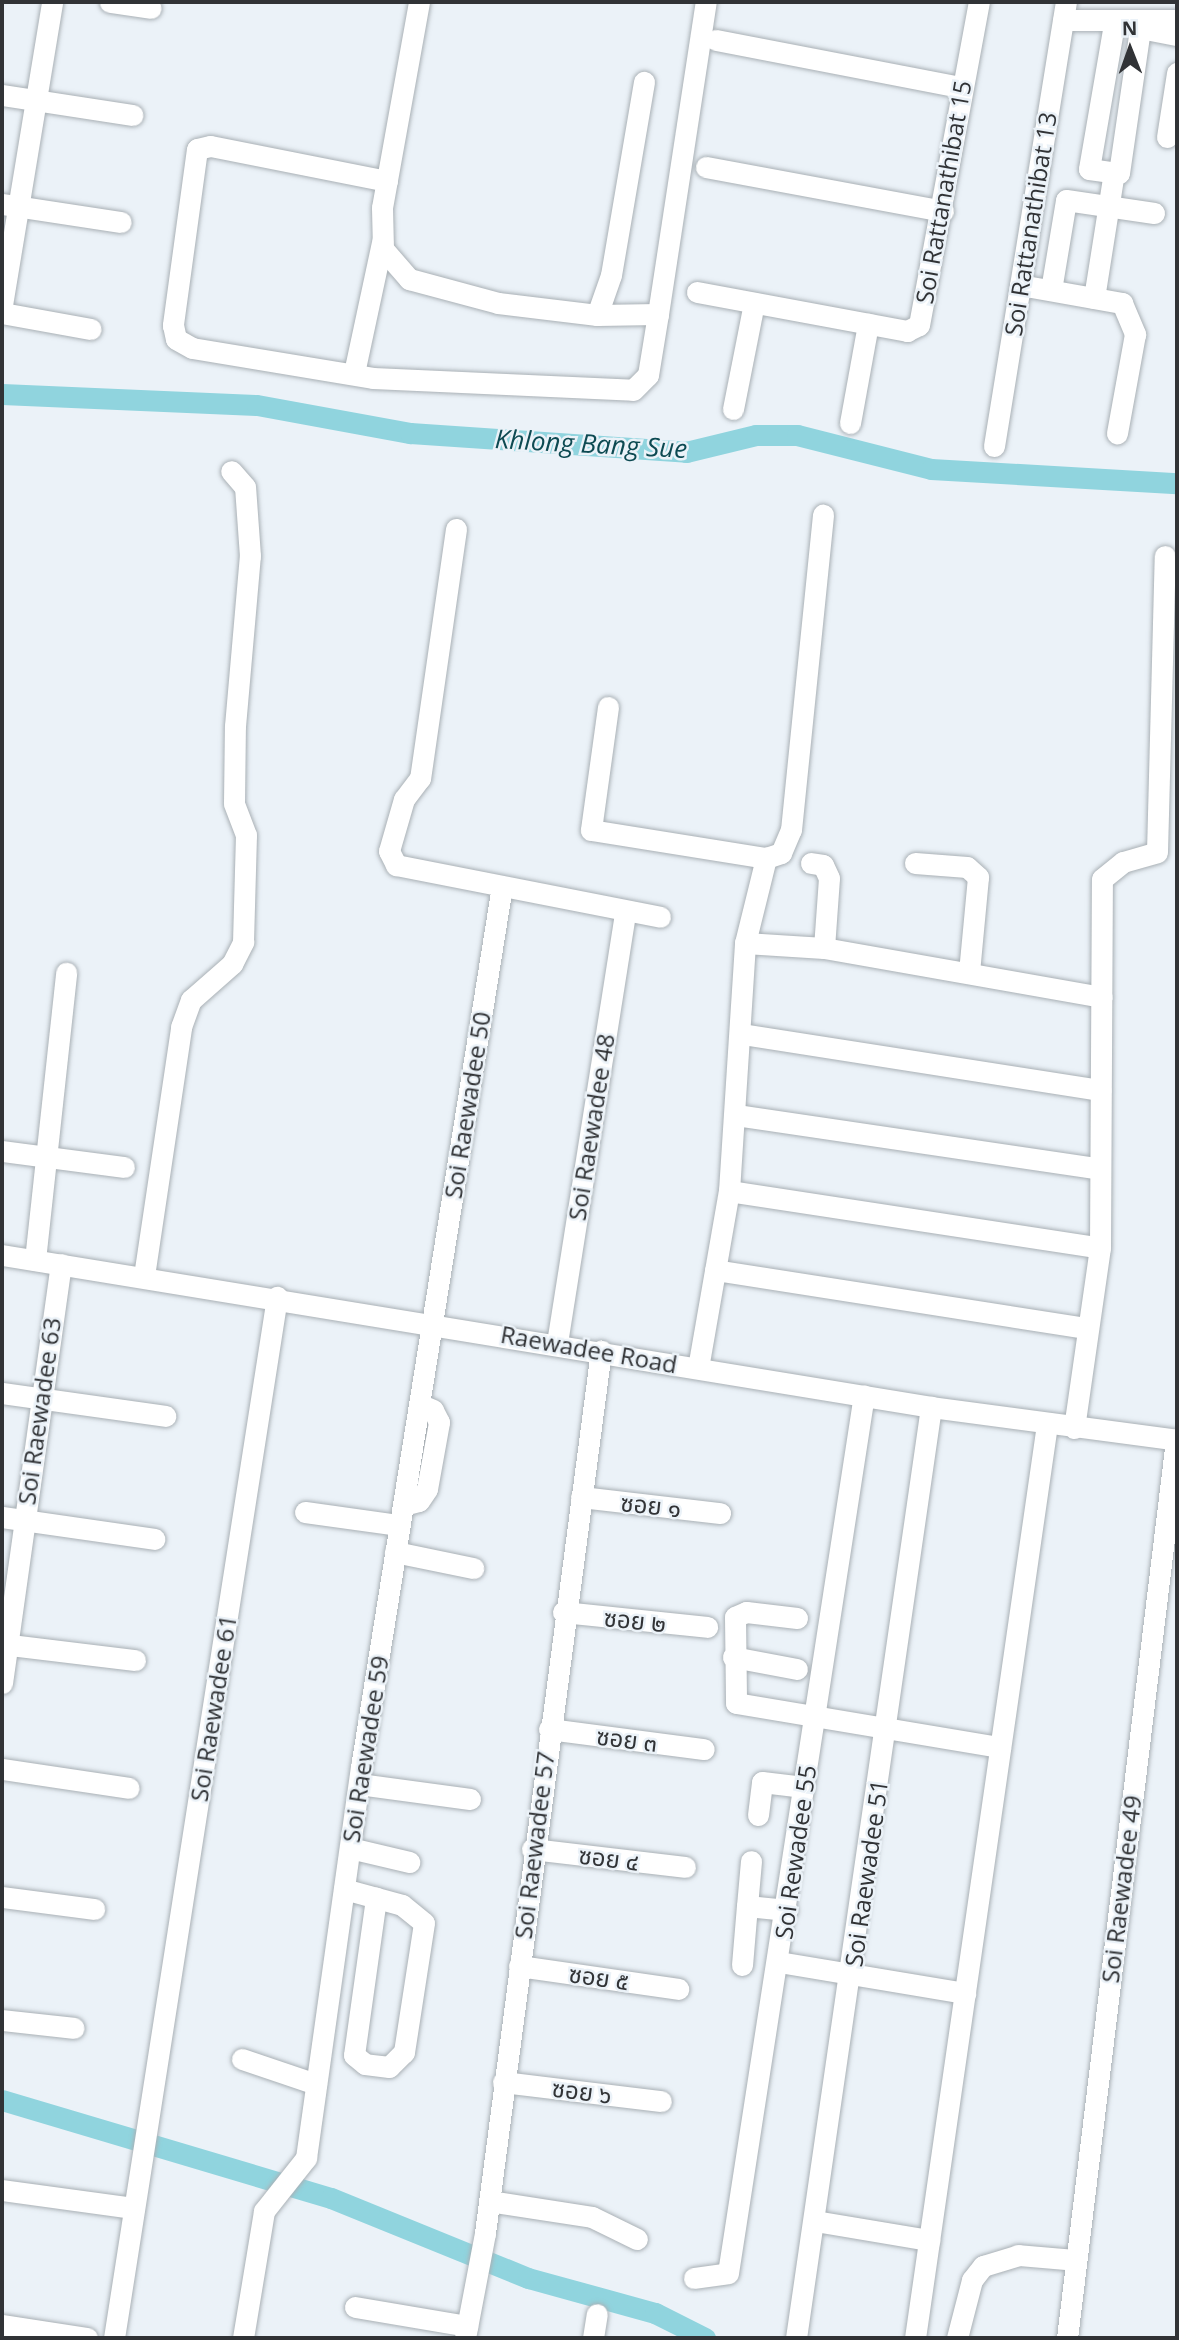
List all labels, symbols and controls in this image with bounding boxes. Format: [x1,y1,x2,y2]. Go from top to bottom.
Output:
north arrow [1095,14,1165,84]
text: N [1122,15,1138,41]
street label: Soi Rattanathibat 15 [909,78,977,306]
street label: Soi Rattanathibat 13 [998,110,1062,338]
water label: Khlong Bang Sue [494,423,688,465]
street label: Soi Raewadee 50 [438,1010,496,1200]
street label: Soi Raewadee 48 [562,1032,620,1222]
street label: Soi Raewadee 63 [12,1316,66,1506]
street label: Raewadee Road [499,1319,679,1379]
street label: ซอย ๑ [619,1488,683,1522]
street label: ซอย ๒ [603,1602,667,1638]
street label: Soi Raewadee 61 [184,1613,242,1803]
street label: Soi Raewadee 59 [336,1654,394,1844]
street label: ซอย ๓ [595,1721,659,1757]
street label: Soi Raewadee 57 [508,1750,560,1940]
street label: Soi Rewadee 55 [769,1763,821,1941]
street label: Soi Raewadee 51 [839,1778,893,1968]
street label: Soi Raewadee 49 [1095,1794,1147,1984]
street label: ซอย ๔ [577,1840,641,1876]
street label: ซอย ๕ [567,1959,631,1995]
street label: ซอย ๖ [550,2073,614,2109]

